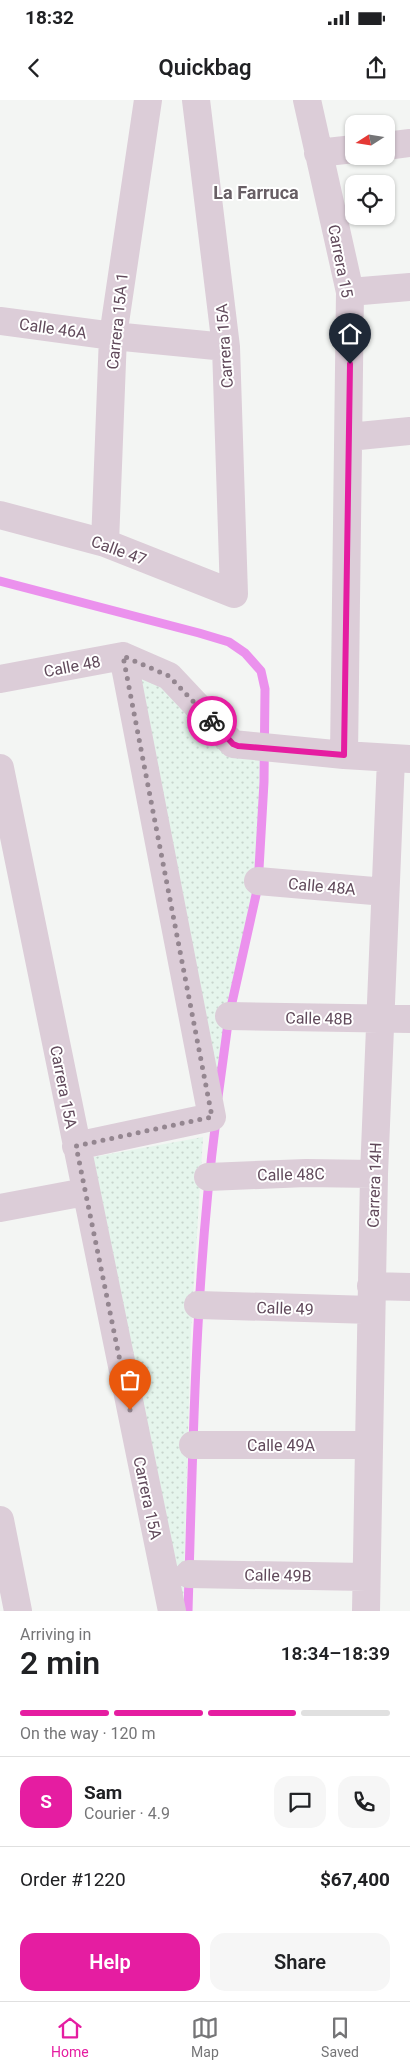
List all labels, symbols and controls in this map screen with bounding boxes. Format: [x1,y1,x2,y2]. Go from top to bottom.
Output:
text: 18:32 [25,6,74,29]
icon: back [20,54,48,82]
icon: share [362,54,390,82]
text: Quickbag [159,55,251,80]
north arrow [345,115,395,165]
map controls [345,115,395,225]
button: locate [345,175,395,225]
district label: La Farruca [213,182,299,203]
street label: Carrera 15 [324,223,357,299]
street label: Carrera 15A 1 [103,272,132,371]
street label: Carrera 15A [212,303,237,389]
pin [329,313,371,364]
street label: Calle 46A [18,314,88,343]
icon: home [336,320,364,348]
street label: Calle 47 [89,532,149,569]
street label: Calle 48 [42,652,102,681]
courier [187,696,237,746]
icon: bike [198,707,226,735]
street label: Calle 48A [287,874,357,899]
street label: Calle 48B [285,1008,353,1029]
street label: Carrera 15A [46,1044,81,1131]
street label: Carrera 14H [364,1142,385,1228]
street label: Calle 48C [257,1164,325,1185]
street label: Calle 49 [256,1298,314,1319]
pin [109,1359,151,1410]
icon: bag [116,1366,144,1394]
street label: Calle 49A [247,1436,315,1455]
street label: Carrera 15A [129,1455,166,1542]
street label: Calle 49B [244,1565,312,1586]
text: Arriving in [20,1625,91,1644]
text: 18:34–18:39 [281,1642,390,1665]
text: 2 min [20,1644,100,1682]
text: On the way · 120 m [20,1724,156,1743]
button: chat [274,1776,326,1828]
button: phone [338,1776,390,1828]
text: Sam [84,1781,122,1804]
text: S [40,1790,52,1813]
text: Courier · 4.9 [84,1804,170,1823]
text: Order #1220 [20,1868,126,1891]
text: $67,400 [320,1868,390,1891]
button: Help [20,1933,200,1991]
button: Share [210,1933,390,1991]
tab: Home [51,2014,89,2060]
tab: Map [191,2014,219,2060]
tab: Saved [321,2014,359,2060]

